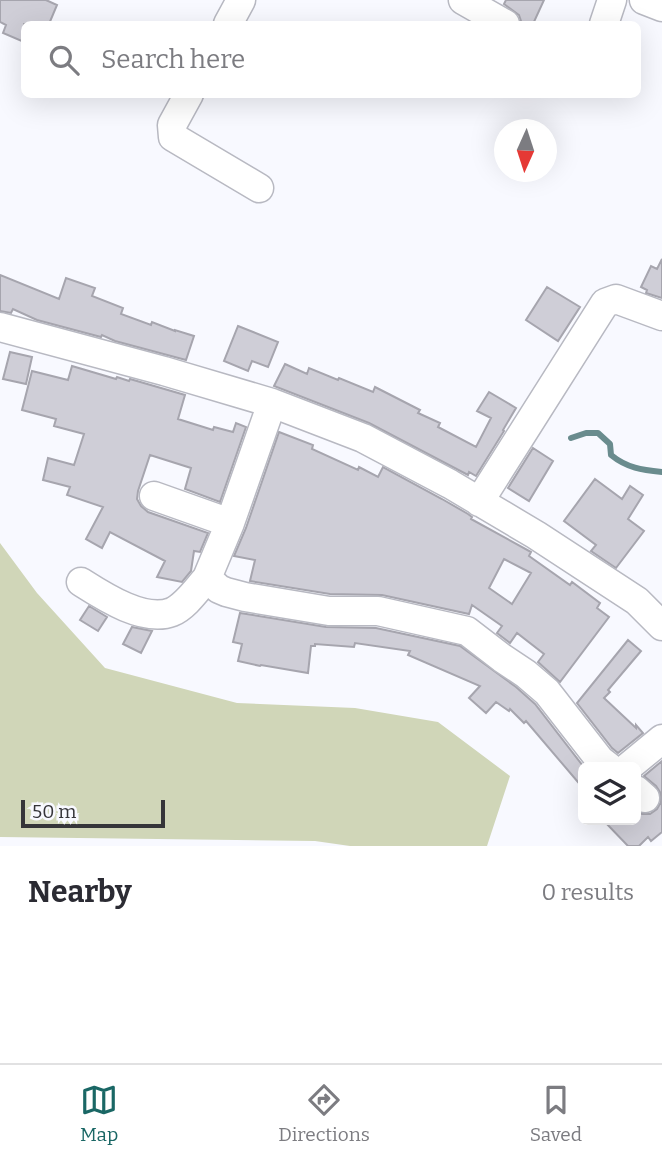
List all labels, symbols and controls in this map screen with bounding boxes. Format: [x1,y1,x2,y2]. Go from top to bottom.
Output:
search box [21,21,641,98]
icon: search [45,41,83,79]
text: Search here [101,44,245,75]
north arrow [494,119,557,182]
map controls [578,762,641,825]
button: layers [578,762,641,825]
scale bar [21,797,164,829]
text: 50 m [32,800,76,823]
text: Nearby [28,874,132,910]
text: 0 results [541,878,634,906]
tab: Map [80,1081,118,1146]
tab: Directions [278,1081,370,1146]
tab: Saved [530,1081,582,1146]

